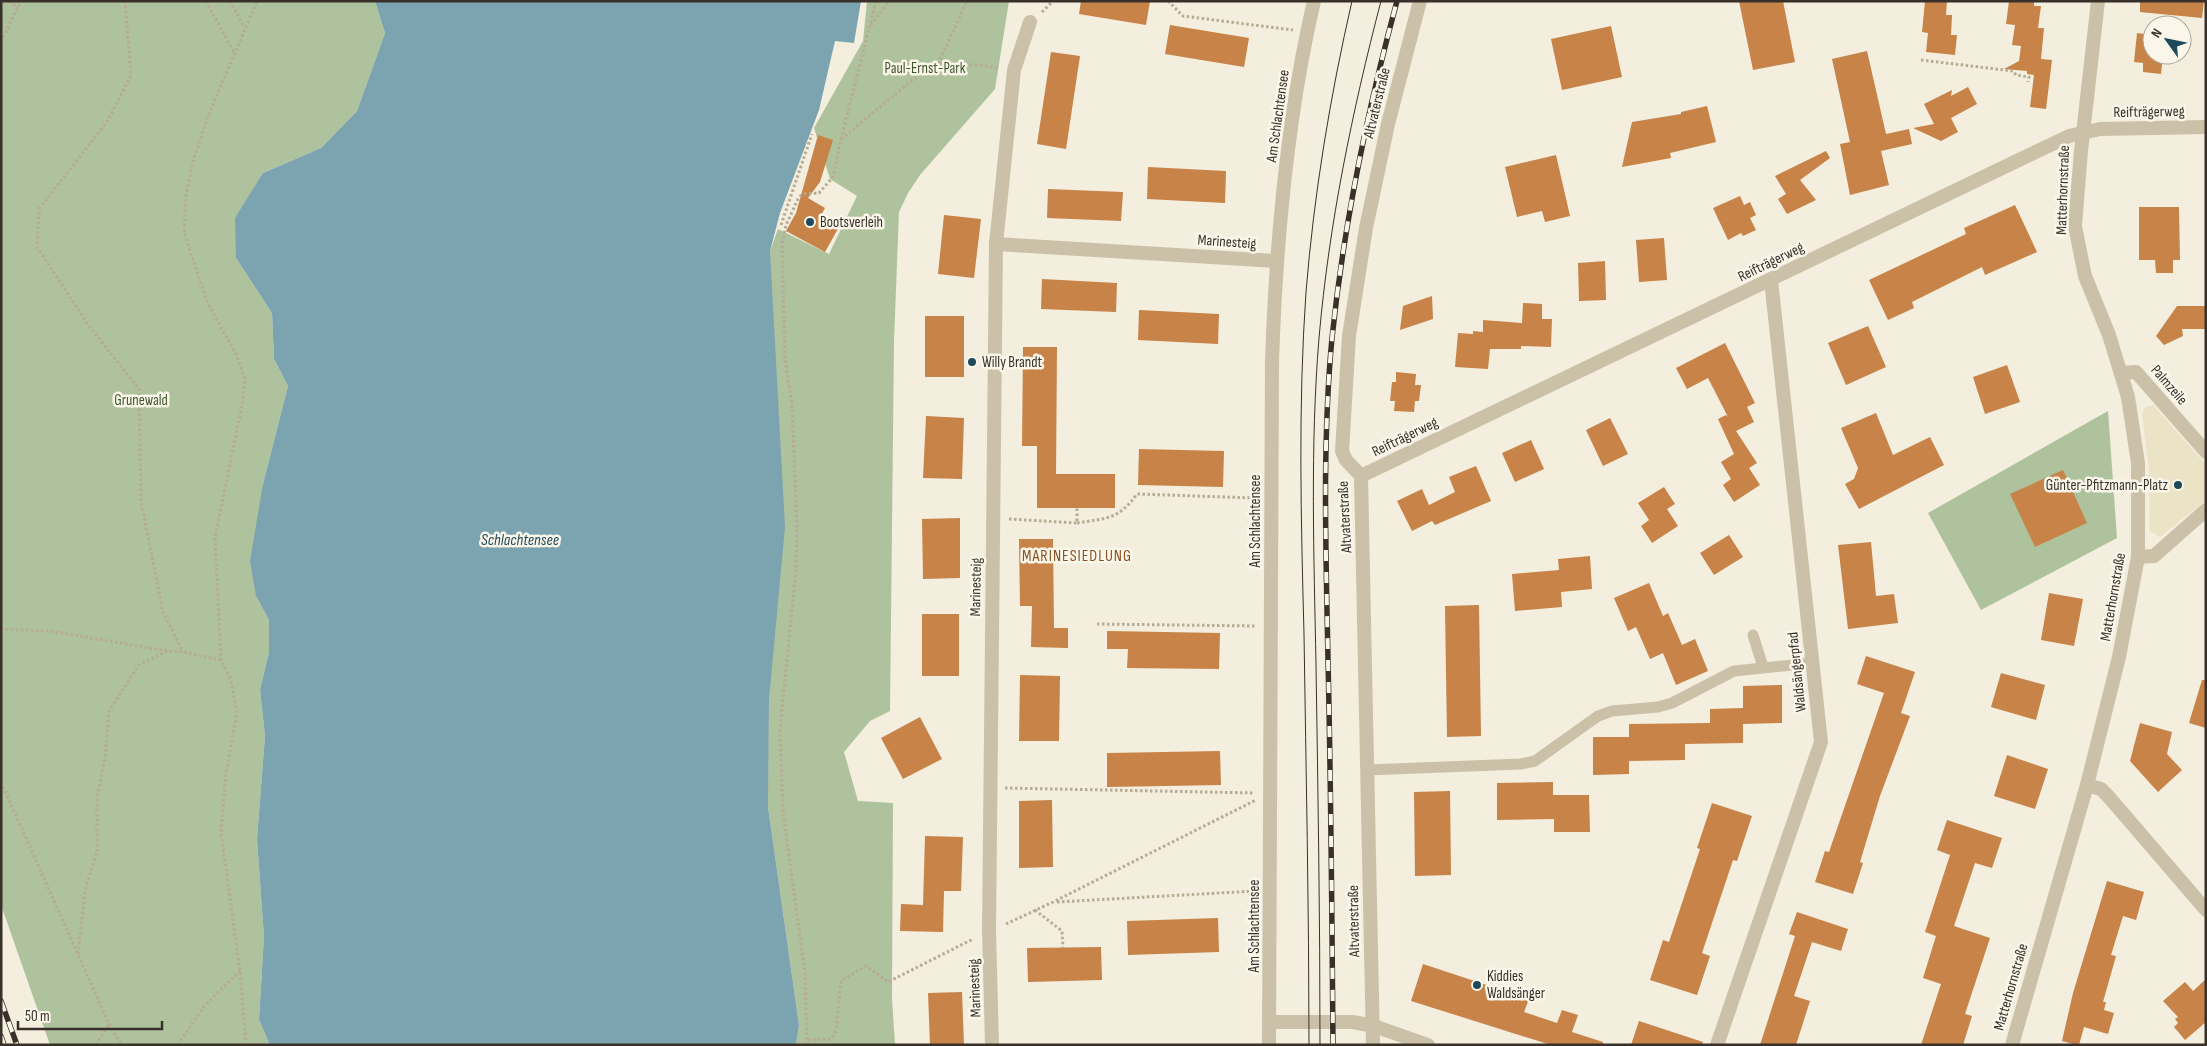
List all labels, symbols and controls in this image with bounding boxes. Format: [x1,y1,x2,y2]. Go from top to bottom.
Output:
north arrow [2142,15,2192,65]
text: N [2147,25,2166,41]
park label: Paul-Ernst-Park [885,59,966,78]
street label: Altvaterstraße [1359,66,1395,141]
street label: Am Schlachtensee [1262,69,1294,164]
street label: Reifträgerweg [2113,102,2185,122]
street label: Matterhornstraße [2052,145,2074,235]
place label: Bootsverleih [820,213,883,232]
marker: Bootsverleih [804,216,816,228]
street label: Marinesteig [1197,230,1257,254]
street label: Reifträgerweg [1735,238,1807,286]
place label: Willy Brandt [982,353,1043,372]
marker: Willy Brandt [966,356,978,368]
street label: Palmzeile [2146,361,2192,409]
park label: Grunewald [114,391,168,410]
street label: Reifträgerweg [1369,413,1441,461]
street label: Am Schlachtensee [1246,474,1265,569]
place label: Günter-Pfitzmann-Platz [2046,476,2169,495]
marker: Günter-Pfitzmann-Platz [2172,479,2184,491]
street label: Altvaterstraße [1334,481,1356,554]
water label: Schlachtensee [481,531,559,550]
district label: MARINESIEDLUNG [1022,547,1132,566]
street label: Matterhornstraße [2096,551,2130,643]
street label: Marinesteig [966,557,986,617]
street label: Waldsängerpfad [1783,631,1811,713]
street label: Am Schlachtensee [1245,879,1264,974]
street label: Altvaterstraße [1344,885,1364,958]
street label: Matterhornstraße [1990,941,2032,1033]
street label: Marinesteig [964,958,986,1018]
place label: Kiddies Waldsänger [1487,967,1546,1003]
marker: Kiddies Waldsänger [1471,979,1483,991]
scale bar [18,998,161,1030]
text: 50 m [25,1007,50,1026]

